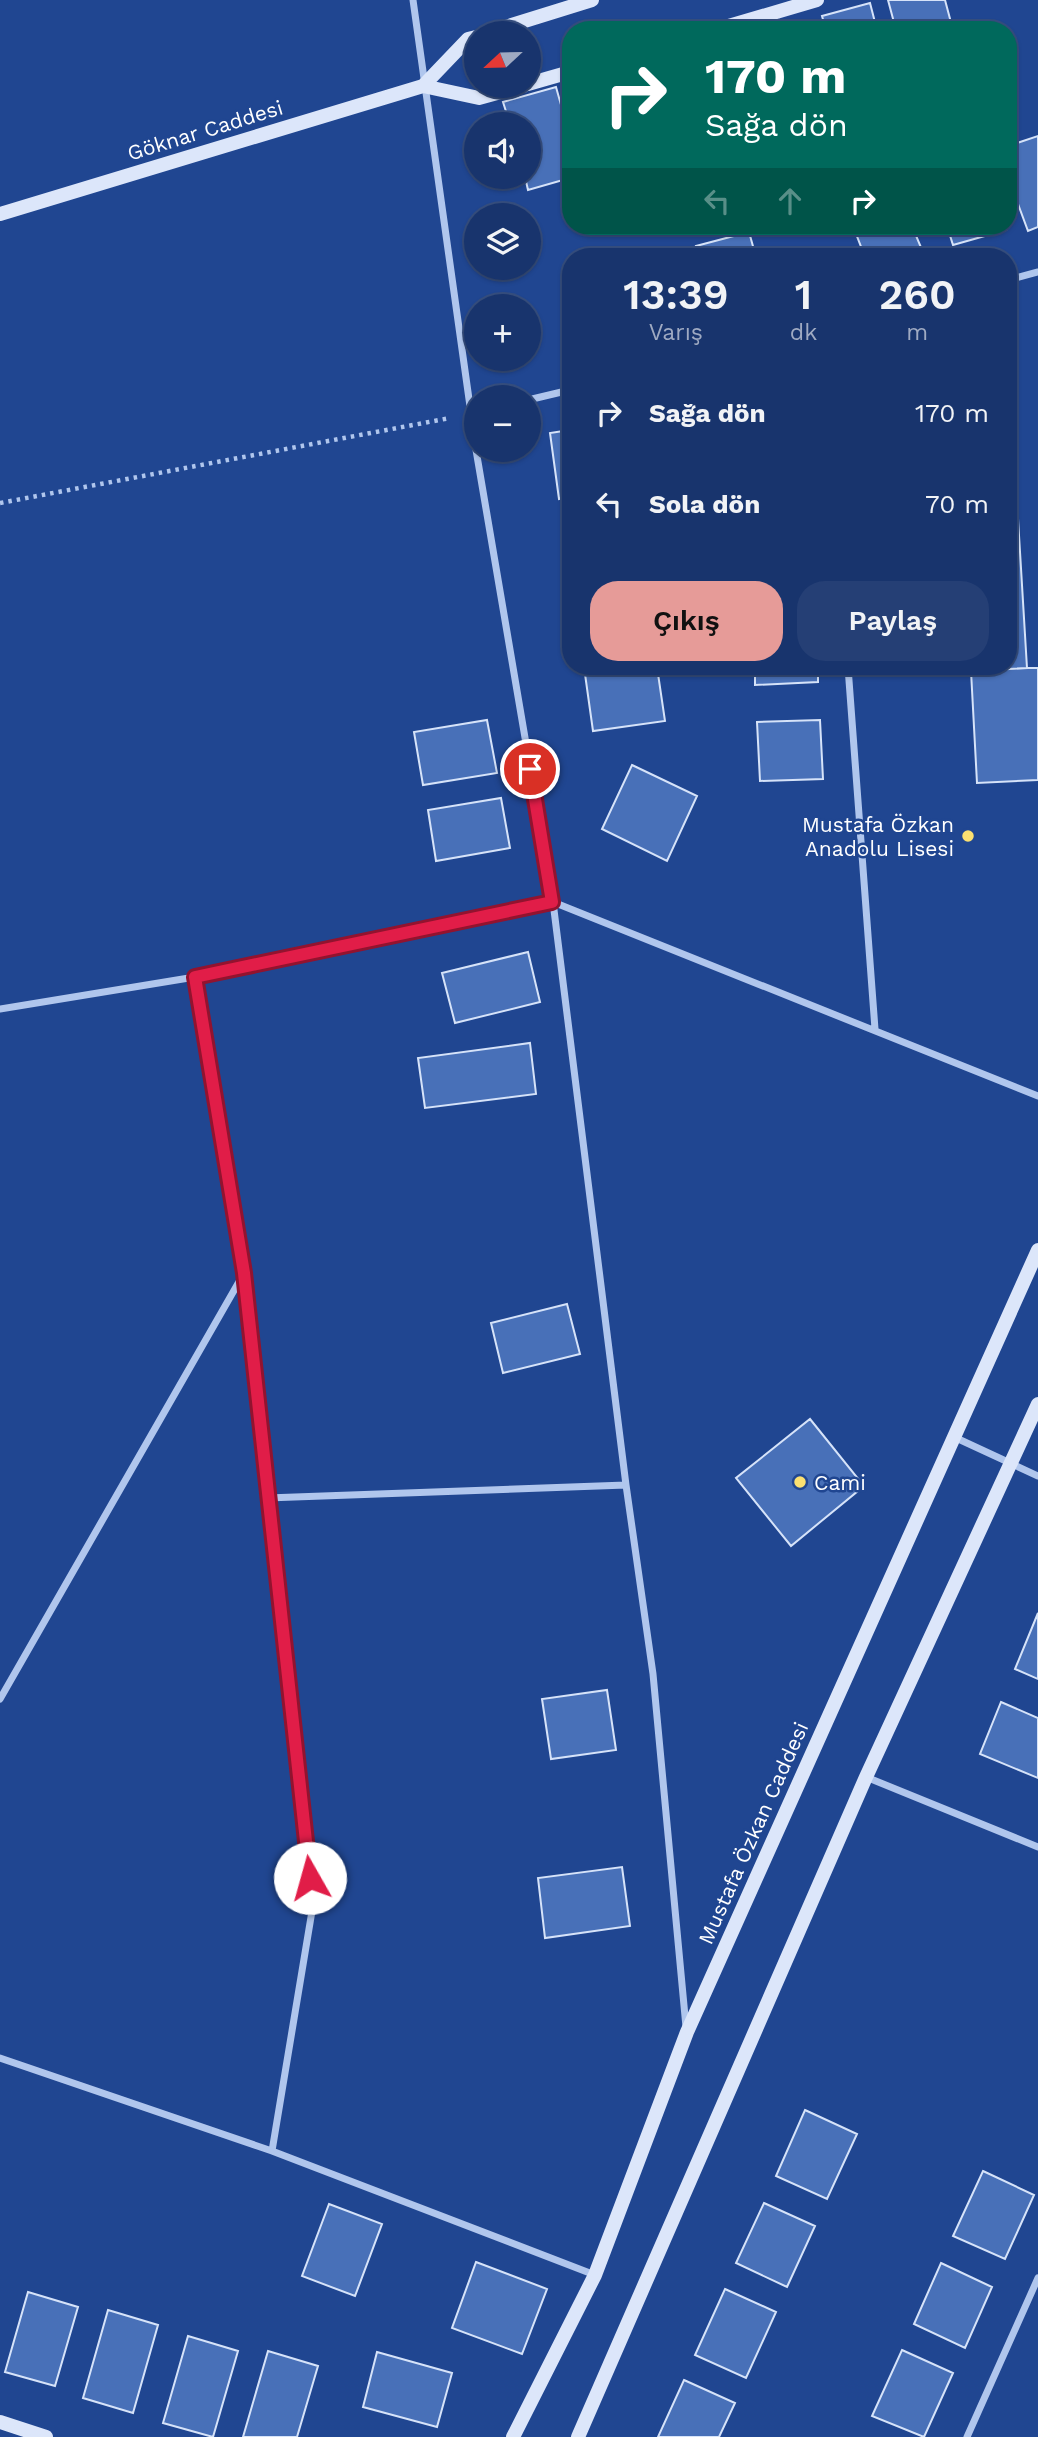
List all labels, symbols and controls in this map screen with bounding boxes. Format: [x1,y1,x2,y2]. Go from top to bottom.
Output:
north arrow [464,21,541,98]
map controls [464,21,541,462]
text: 170 m [705,47,846,105]
icon: right [590,49,681,140]
street label: Göknar Caddesi [124,94,286,166]
text: Sağa dön [705,106,848,144]
button: sound [464,112,541,189]
icon: left [698,182,736,220]
icon: ahead [771,182,809,220]
icon: right [844,182,882,220]
button: layers [464,203,541,280]
text: 13:39 [623,270,729,319]
text: 1 [795,270,812,319]
text: 260 [879,270,956,319]
button: + [464,294,541,371]
text: Varış [649,319,703,346]
text: dk [790,319,817,346]
text: m [906,319,928,346]
button: − [464,385,541,462]
icon: right [590,394,628,432]
text: Sağa dön [649,398,766,428]
text: 170 m [915,398,989,428]
icon: left [590,485,628,523]
text: Sola dön [649,489,760,519]
text: 70 m [925,489,989,519]
button: Çıkış [590,581,783,661]
button: Paylaş [797,581,989,661]
pin [500,739,560,799]
icon: arrive [511,750,549,788]
place label: Mustafa Özkan Anadolu Lisesi [802,812,954,861]
marker: Mustafa Özkan Anadolu Lisesi [960,828,976,844]
place label: Cami [814,1470,866,1495]
marker: Cami [792,1474,808,1490]
street label: Mustafa Özkan Caddesi [693,1718,813,1948]
position arrow [273,1841,347,1915]

